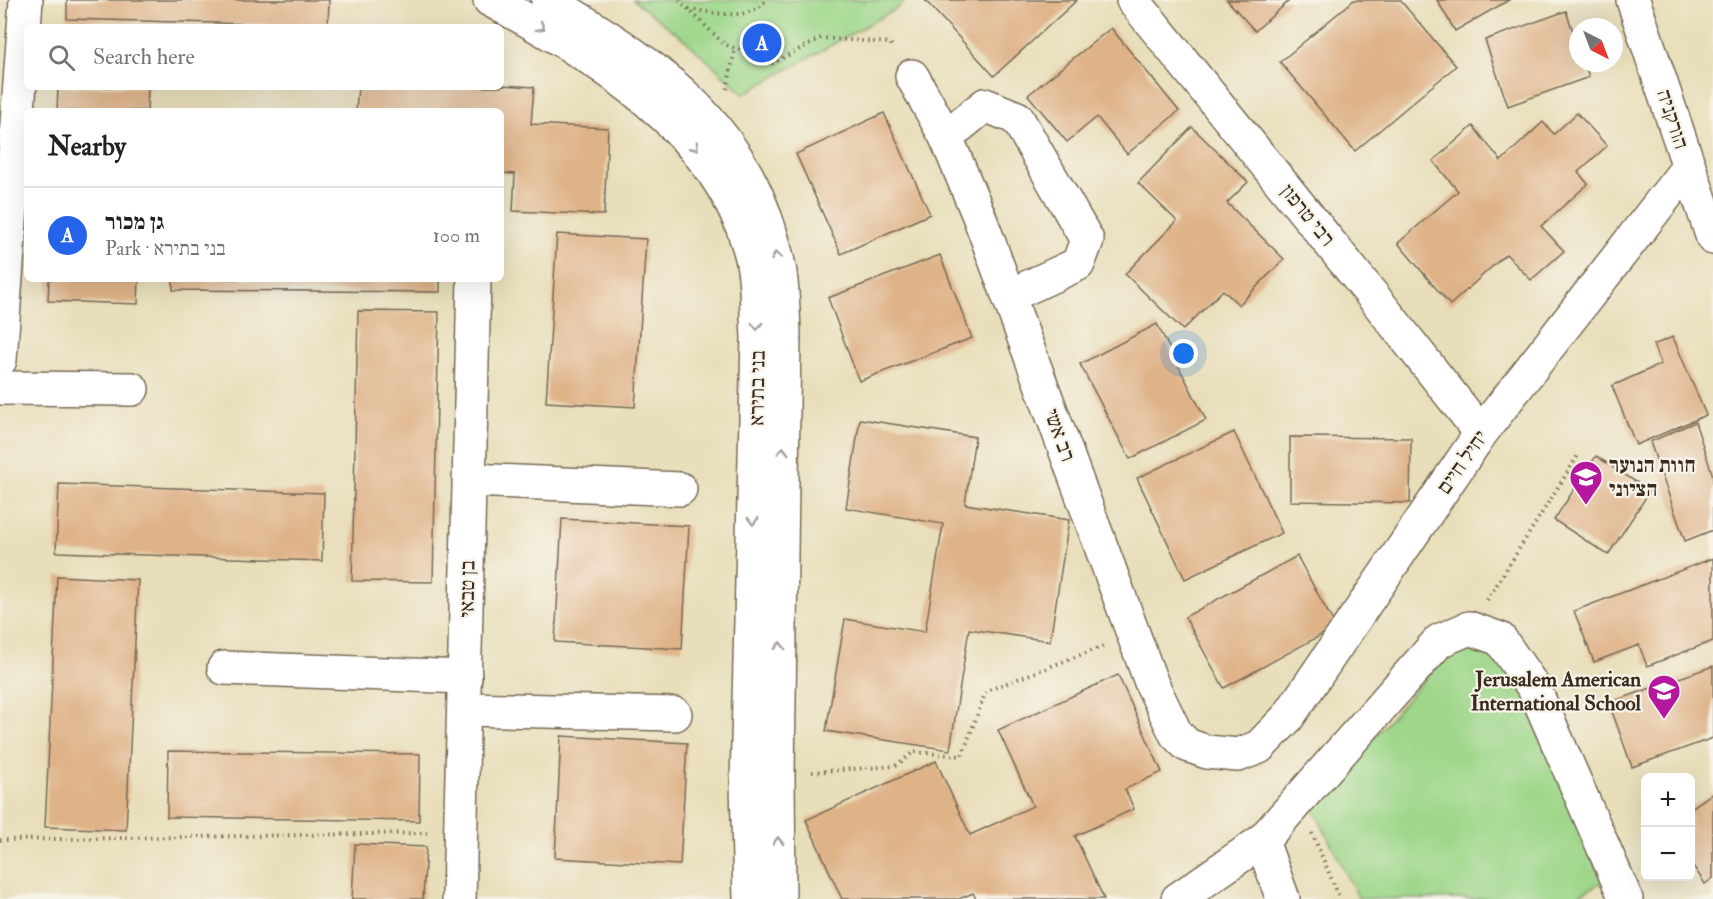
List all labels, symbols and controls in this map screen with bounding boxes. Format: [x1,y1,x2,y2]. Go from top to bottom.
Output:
north arrow [1569,18,1623,72]
one-way arrow [535,20,546,32]
pin: A [742,20,782,66]
search box [24,24,504,90]
icon: search [45,41,78,74]
text: Search here [93,43,195,71]
street label: הורקניה [1650,86,1695,152]
text: Nearby [48,131,126,163]
one-way arrow [688,140,699,151]
street label: רבי טרפון [1274,179,1341,252]
text: גן מכור [105,208,165,236]
text: A [61,223,74,248]
text: 100 m [433,223,480,248]
text: Park · בני בתירא [105,236,226,261]
one-way arrow [770,251,783,261]
one-way arrow [751,322,764,331]
your location [1169,339,1198,368]
street label: בני בתירא [743,350,772,426]
street label: רב אשי [1038,405,1082,465]
street label: יחיל חיים [1431,425,1494,499]
one-way arrow [777,446,789,455]
place label: חוות הנוער הציוני [1609,452,1696,503]
school or university icon: חוות הנוער הציוני [1568,459,1604,506]
one-way arrow [747,517,760,526]
street label: בן טבאי [454,560,481,618]
one-way arrow [774,641,786,650]
place label: Jerusalem American International School [1471,666,1642,717]
school or university icon: Jerusalem American International School [1646,673,1682,720]
map controls [1641,773,1695,881]
button: + [1641,773,1695,827]
button: − [1641,827,1695,881]
one-way arrow [772,836,785,845]

